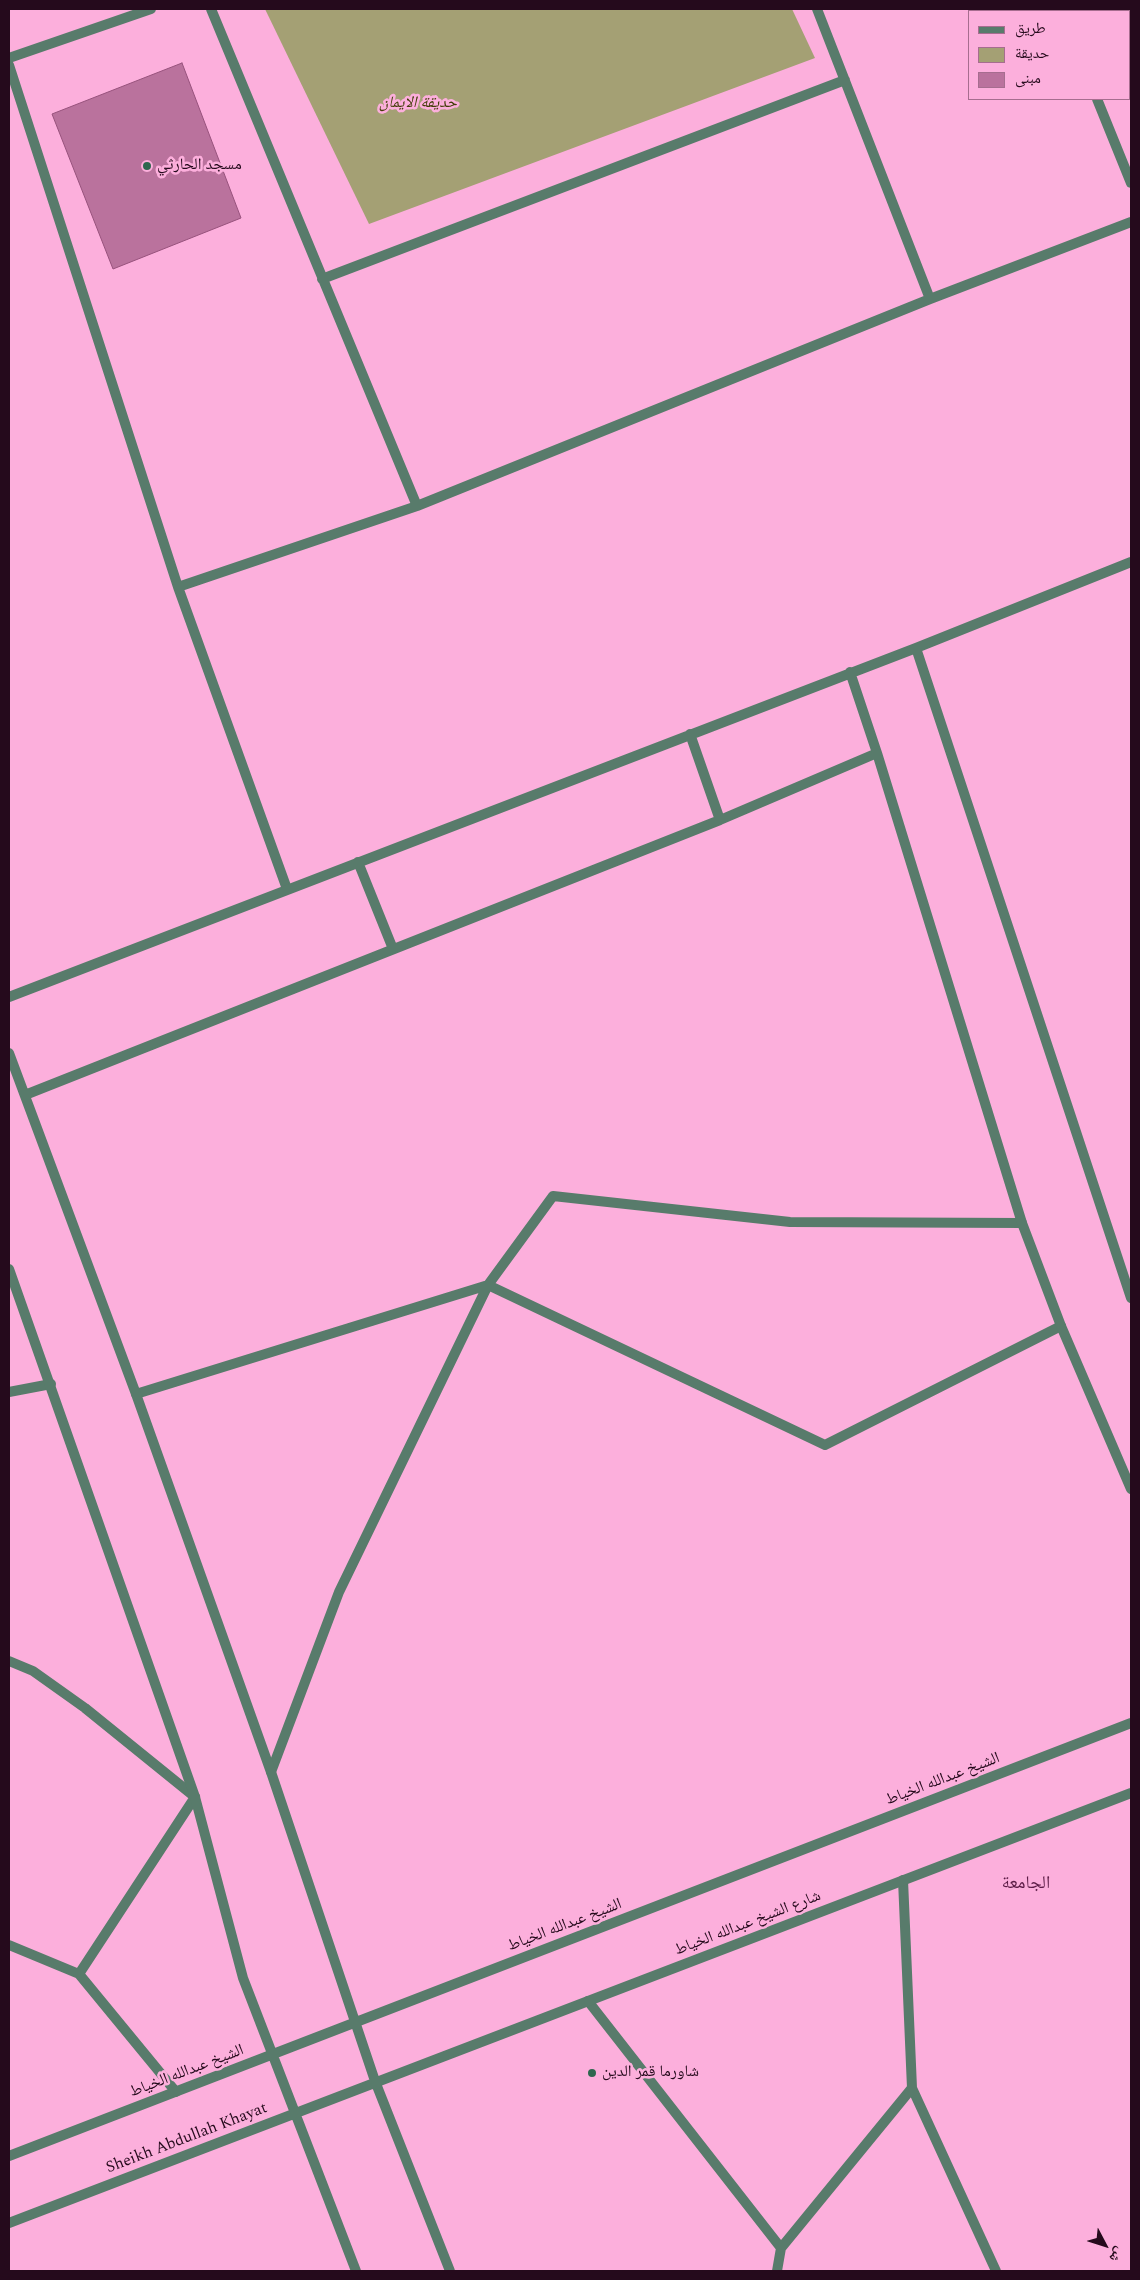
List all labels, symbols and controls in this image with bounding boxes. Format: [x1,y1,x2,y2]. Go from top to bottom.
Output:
legend [968,10,1130,100]
text: طريق [1015,17,1046,40]
text: حديقة [1015,42,1049,65]
text: مبنى [1015,67,1041,90]
park label: حديقة الايمان [379,94,457,114]
place label: مسجد الحارثي [157,156,242,176]
marker: مسجد الحارثي [141,160,153,172]
street label: الشيخ عبدالله الخياط [883,1749,1003,1811]
district label: الجامعة [1002,1873,1050,1895]
street label: شارع الشيخ عبدالله الخياط [672,1887,824,1961]
street label: الشيخ عبدالله الخياط [505,1895,625,1957]
street label: الشيخ عبدالله الخياط [127,2041,247,2103]
place label: شاورما قمر الدين [602,2063,699,2083]
marker: شاورما قمر الدين [586,2067,598,2079]
street label: Sheikh Abdullah Khayat [104,2099,270,2179]
north arrow [1080,2220,1130,2270]
text: ش [1104,2243,1130,2267]

